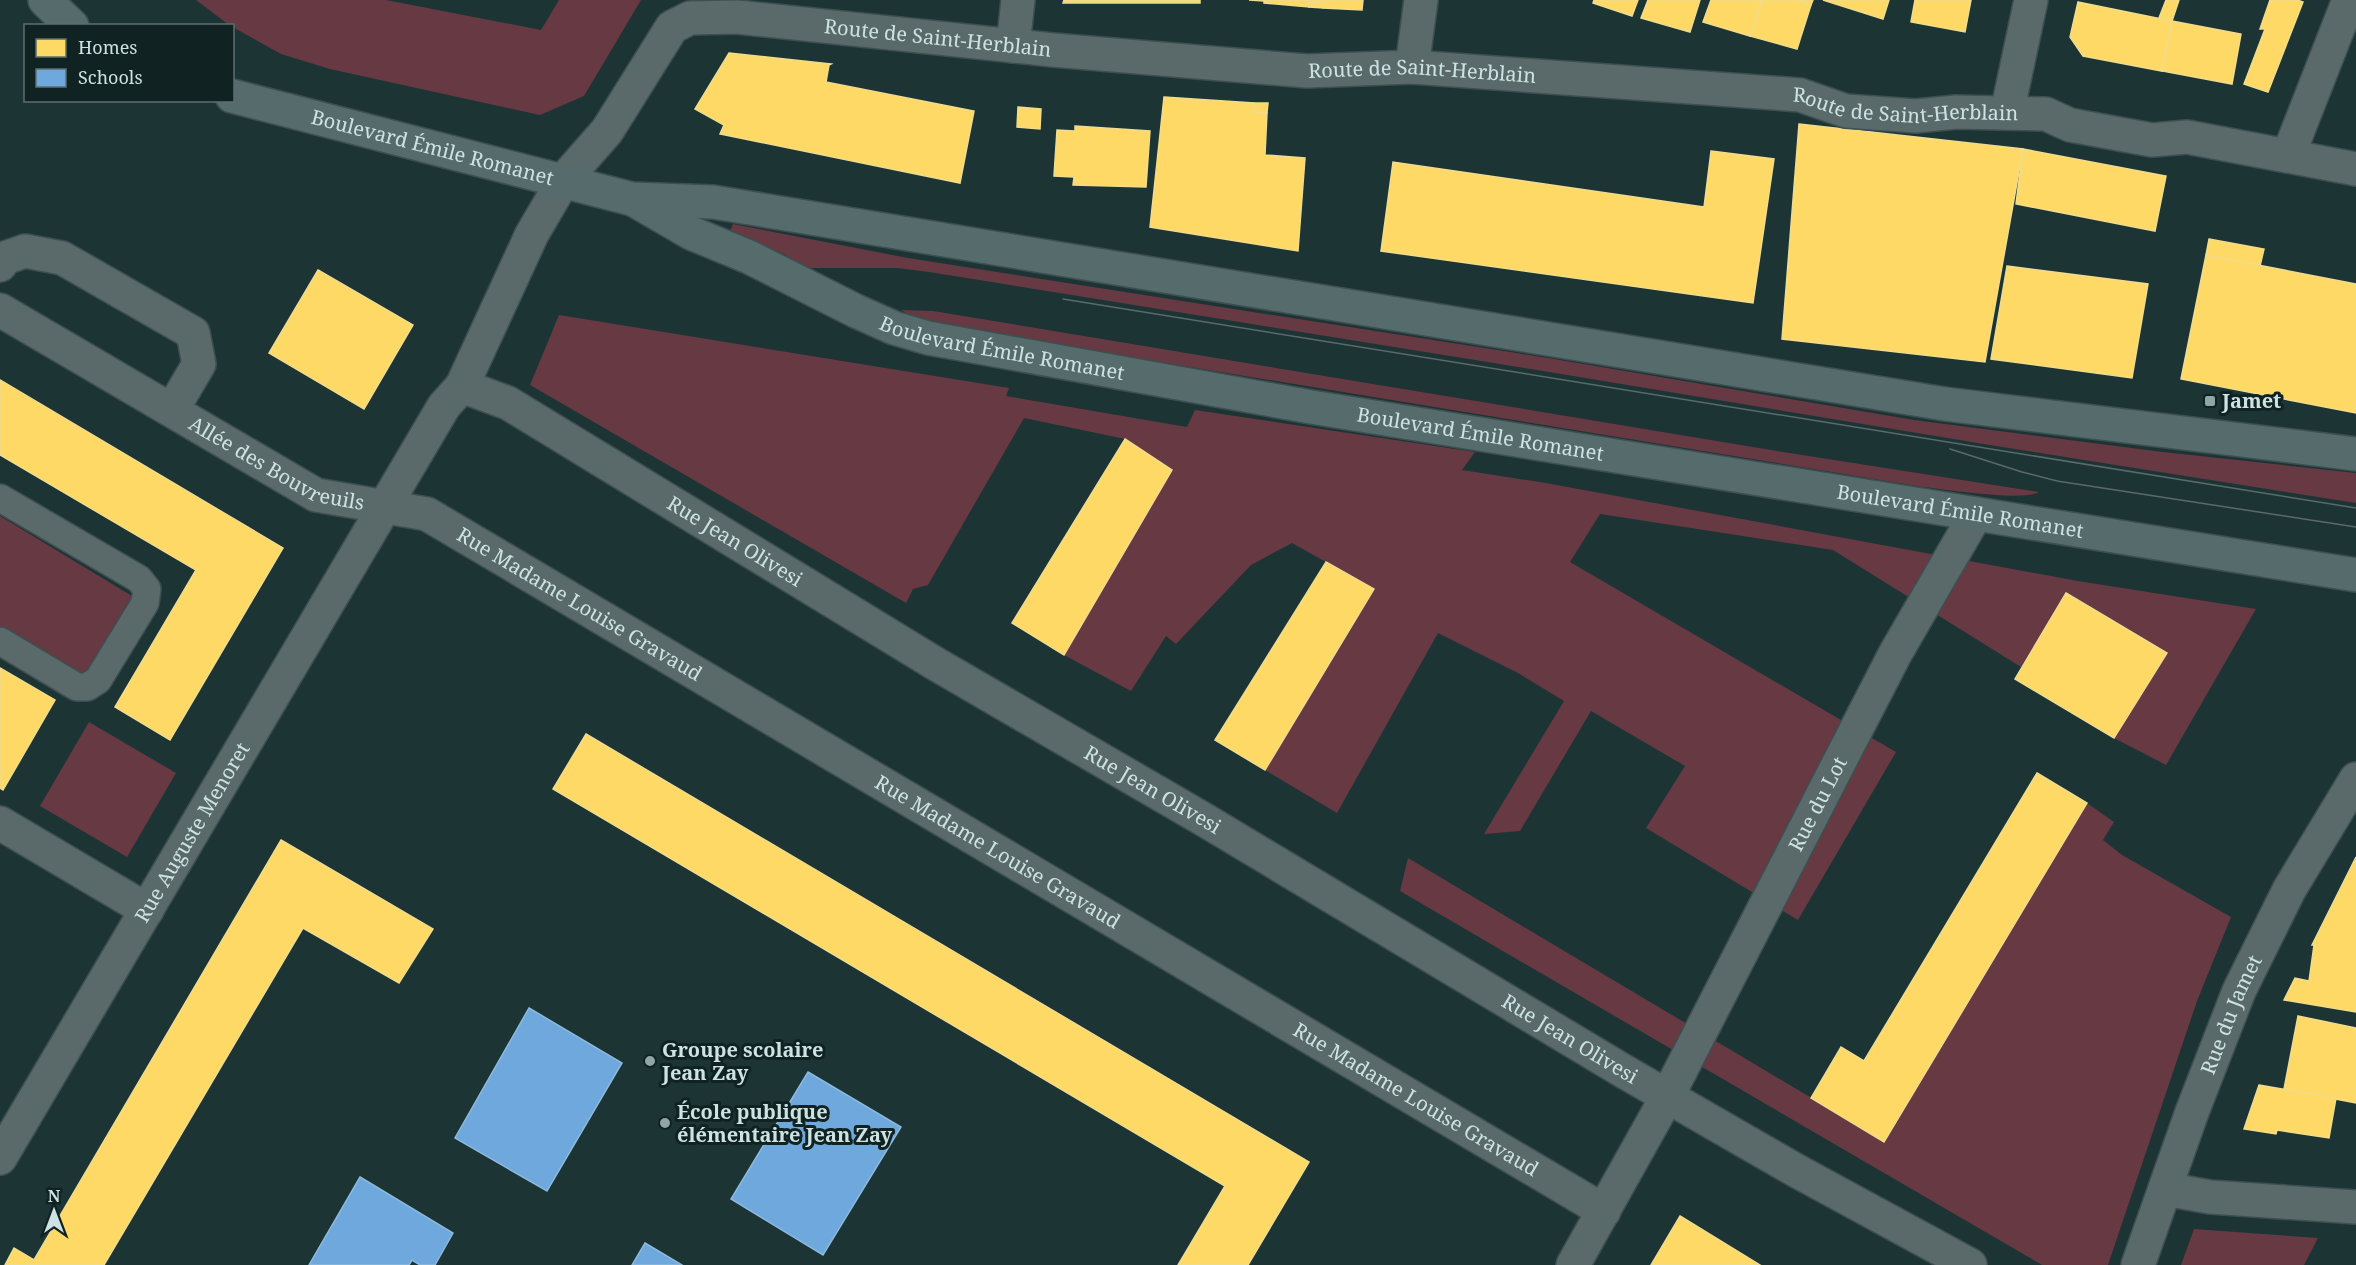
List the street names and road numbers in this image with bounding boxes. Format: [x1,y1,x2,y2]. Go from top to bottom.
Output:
street label: Route de Saint-Herblain [823,12,1053,63]
street label: Route de Saint-Herblain [1308,53,1537,89]
street label: Route de Saint-Herblain [1792,81,2019,129]
street label: Boulevard Émile Romanet [308,103,557,191]
street label: Boulevard Émile Romanet [875,309,1127,386]
street label: Boulevard Émile Romanet [1355,401,1606,467]
street label: Allée des Bouvreuils [184,410,366,516]
street label: Boulevard Émile Romanet [1835,478,2086,544]
street label: Rue Jean Olivesi [662,489,808,593]
street label: Rue Madame Louise Gravaud [452,521,707,687]
street label: Rue Auguste Menoret [128,737,255,927]
street label: Rue Jean Olivesi [1079,739,1227,840]
street label: Rue du Lot [1782,752,1853,856]
street label: Rue Madame Louise Gravaud [870,768,1126,935]
street label: Rue du Jamet [2194,950,2268,1078]
street label: Rue Jean Olivesi [1497,987,1644,1090]
street label: Rue Madame Louise Gravaud [1288,1016,1544,1182]

